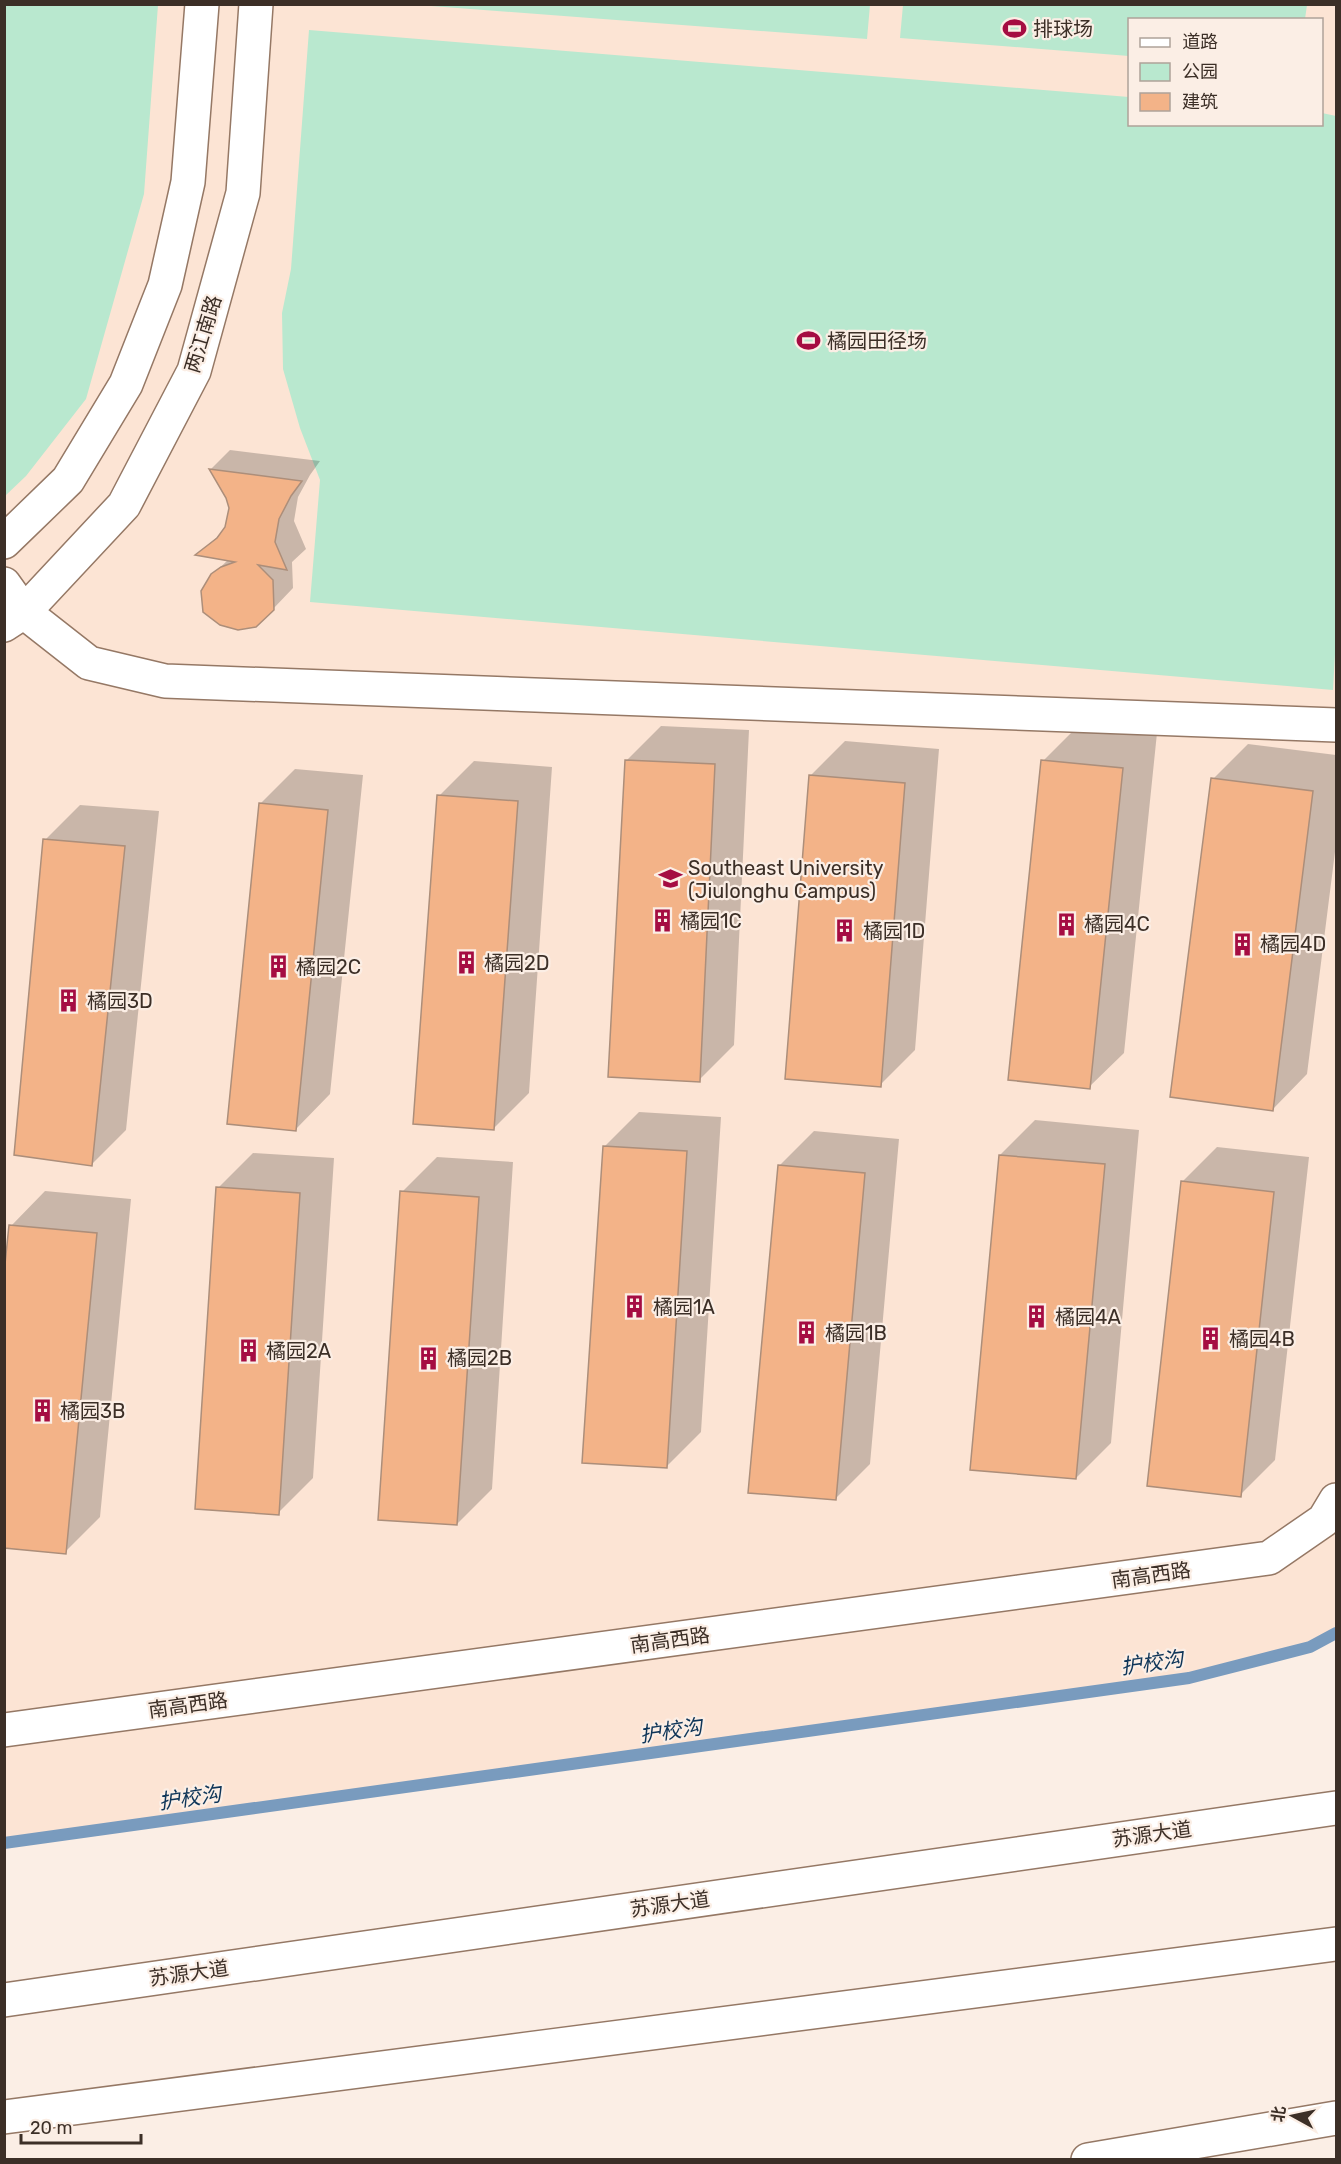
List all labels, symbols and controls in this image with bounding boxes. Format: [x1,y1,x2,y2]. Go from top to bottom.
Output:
sports icon: 排球场 [1002,16,1028,42]
place label: 排球场 [1033,17,1093,41]
legend [1128,18,1323,126]
text: 道路 [1182,31,1218,53]
text: 公园 [1182,61,1218,83]
text: 建筑 [1182,91,1218,113]
street label: 两江南路 [180,292,226,376]
sports icon: 橘园田径场 [796,328,822,354]
place label: 橘园田径场 [827,329,927,353]
place label: Southeast University (Jiulonghu Campus) [688,856,884,903]
school or university icon: Southeast University (Jiulonghu Campus) [657,866,683,892]
building icon: 橘园1C [649,908,675,934]
place label: 橘园1C [680,909,742,933]
building icon: 橘园4C [1053,911,1079,937]
place label: 橘园4C [1084,912,1150,936]
building icon: 橘园1D [832,918,858,944]
place label: 橘园1D [863,919,925,943]
building icon: 橘园4D [1229,931,1255,957]
place label: 橘园4D [1260,932,1326,956]
building icon: 橘园2D [453,950,479,976]
place label: 橘园2D [484,951,550,975]
building icon: 橘园2C [265,954,291,980]
place label: 橘园2C [296,955,361,979]
building icon: 橘园3D [56,988,82,1014]
place label: 橘园3D [87,989,153,1013]
building icon: 橘园1A [622,1294,648,1320]
place label: 橘园1A [653,1295,715,1319]
building icon: 橘园4A [1024,1304,1050,1330]
place label: 橘园4A [1055,1305,1121,1329]
building icon: 橘园1B [794,1320,820,1346]
place label: 橘园1B [825,1321,887,1345]
building icon: 橘园4B [1198,1326,1224,1352]
place label: 橘园4B [1229,1327,1295,1351]
building icon: 橘园2A [235,1338,261,1364]
place label: 橘园2A [266,1339,331,1363]
building icon: 橘园2B [416,1345,442,1371]
place label: 橘园2B [447,1346,512,1370]
building icon: 橘园3B [29,1398,55,1424]
place label: 橘园3B [60,1399,125,1423]
street label: 南高西路 [1110,1558,1192,1592]
street label: 南高西路 [629,1623,711,1657]
water label: 护校沟 [1119,1645,1187,1679]
street label: 南高西路 [147,1688,229,1722]
water label: 护校沟 [638,1713,706,1747]
water label: 护校沟 [157,1780,225,1814]
street label: 苏源大道 [1111,1817,1193,1851]
street label: 苏源大道 [629,1887,711,1921]
street label: 苏源大道 [148,1956,230,1990]
north arrow [1263,2086,1323,2146]
text: 北 [1268,2105,1289,2123]
scale bar [21,2107,141,2145]
text: 20 m [30,2117,72,2139]

